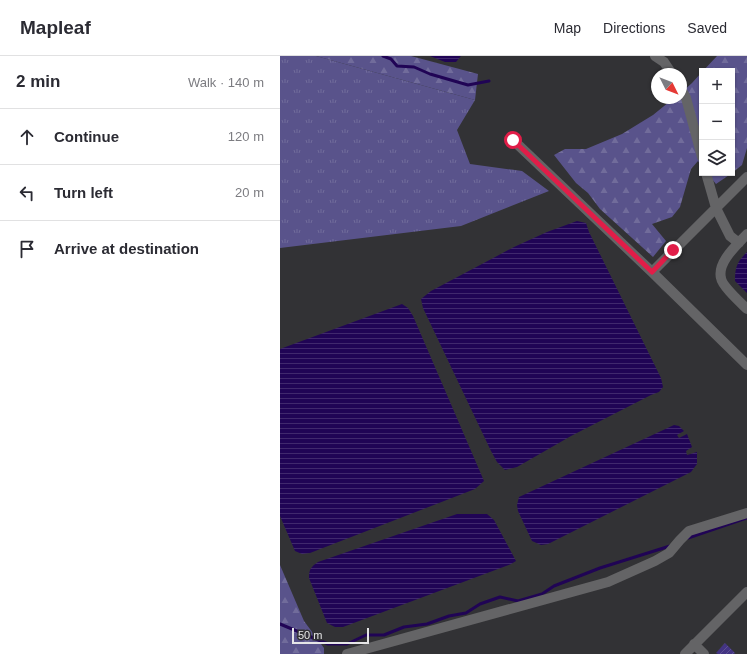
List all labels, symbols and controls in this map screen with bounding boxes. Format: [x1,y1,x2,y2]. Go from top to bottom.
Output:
text: Mapleaf [20,17,91,38]
text: Map [554,20,581,36]
text: Directions [603,20,665,36]
text: Saved [687,20,727,36]
north arrow [651,68,687,104]
map controls [699,68,735,176]
button: + [699,68,735,104]
text: 2 min [16,72,60,91]
text: Walk · 140 m [188,75,264,90]
button: − [699,104,735,140]
icon: ahead [16,126,38,148]
text: Continue [54,128,119,145]
text: 120 m [228,129,264,144]
route start [504,131,522,149]
button: layers [699,140,735,176]
icon: left [16,182,38,204]
text: Turn left [54,184,113,201]
text: 20 m [235,185,264,200]
icon: arrive [16,238,38,260]
text: Arrive at destination [54,240,199,257]
route end [664,241,682,259]
scale bar [292,626,369,645]
text: 50 m [298,629,322,641]

